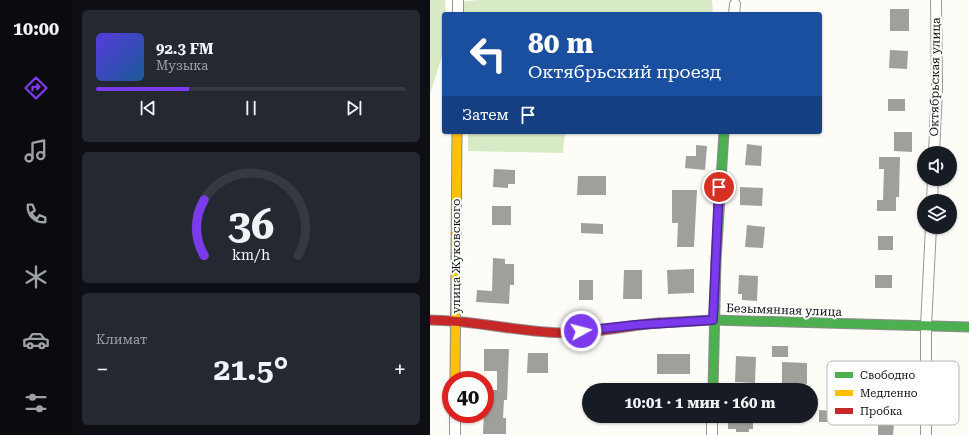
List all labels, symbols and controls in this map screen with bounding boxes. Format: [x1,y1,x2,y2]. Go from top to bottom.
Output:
street label: Октябрьская улица [927,17,943,137]
text: 10:00 [13,18,59,39]
text: 80 m [528,27,593,60]
icon: left [462,28,514,80]
text: 92.3 FM [156,40,213,58]
text: Музыка [156,58,208,73]
text: Октябрьский проезд [528,61,721,82]
icon: directions [22,74,50,102]
icon: previous [137,97,159,119]
icon: pause [240,97,262,119]
icon: next [343,97,365,119]
icon: arrive [517,104,539,126]
text: Затем [462,106,509,124]
icon: music [22,137,50,165]
map controls [917,146,957,234]
button: sound [917,146,957,186]
pin [702,170,736,204]
icon: arrive [708,176,730,198]
button: layers [917,194,957,234]
text: 36 [228,199,274,248]
street label: улица Жуковского [449,199,463,313]
icon: phone [22,200,50,228]
text: km/h [232,246,270,262]
icon: climate [22,263,50,291]
street label: Безымянная улица [726,301,843,319]
position arrow [560,310,602,352]
icon: car [22,326,50,354]
text: Климат [96,332,147,347]
text: 21.5° [214,352,288,387]
text: − [96,357,108,382]
text: + [394,357,406,382]
legend [827,361,959,425]
text: Свободно [860,369,916,382]
speed limit sign: 40 [442,371,494,423]
text: Медленно [860,387,918,400]
icon: filters [22,389,50,417]
text: 10:01 · 1 мин · 160 m [624,394,776,412]
text: Пробка [860,405,902,418]

